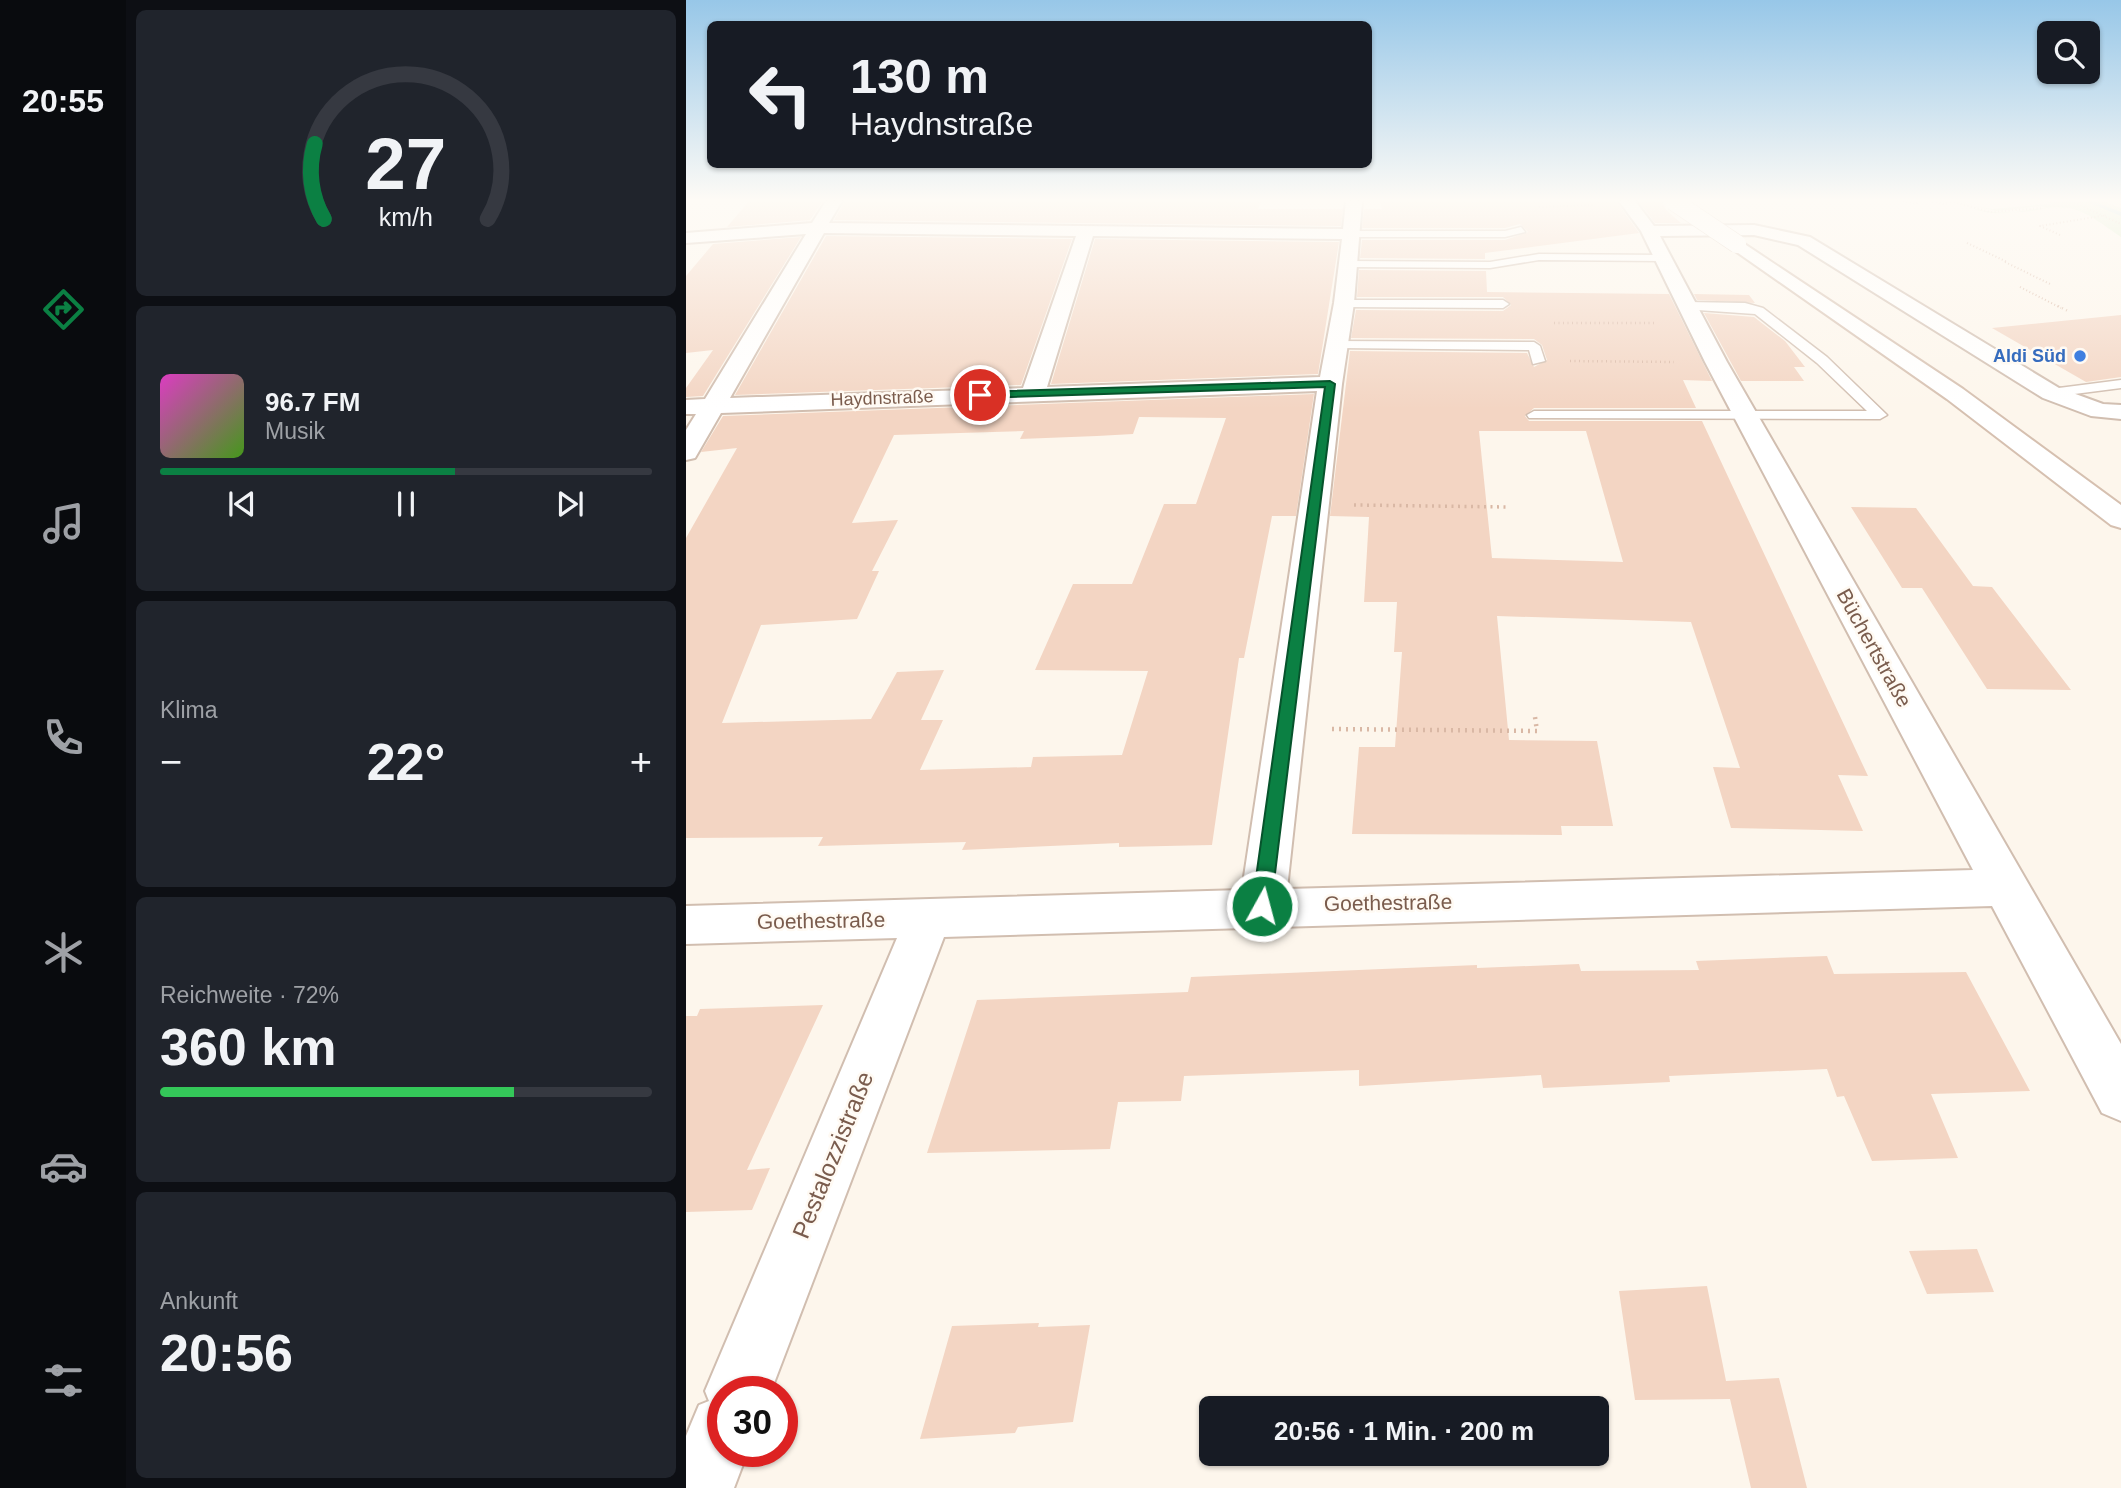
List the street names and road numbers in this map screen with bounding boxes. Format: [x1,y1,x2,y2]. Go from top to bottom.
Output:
street label: Haydnstraße [830,386,934,410]
street label: Büchertstraße [1832,585,1916,711]
street label: Goethestraße [1324,890,1452,915]
street label: Goethestraße [757,908,885,933]
street label: Pestalozzistraße [787,1068,878,1242]

